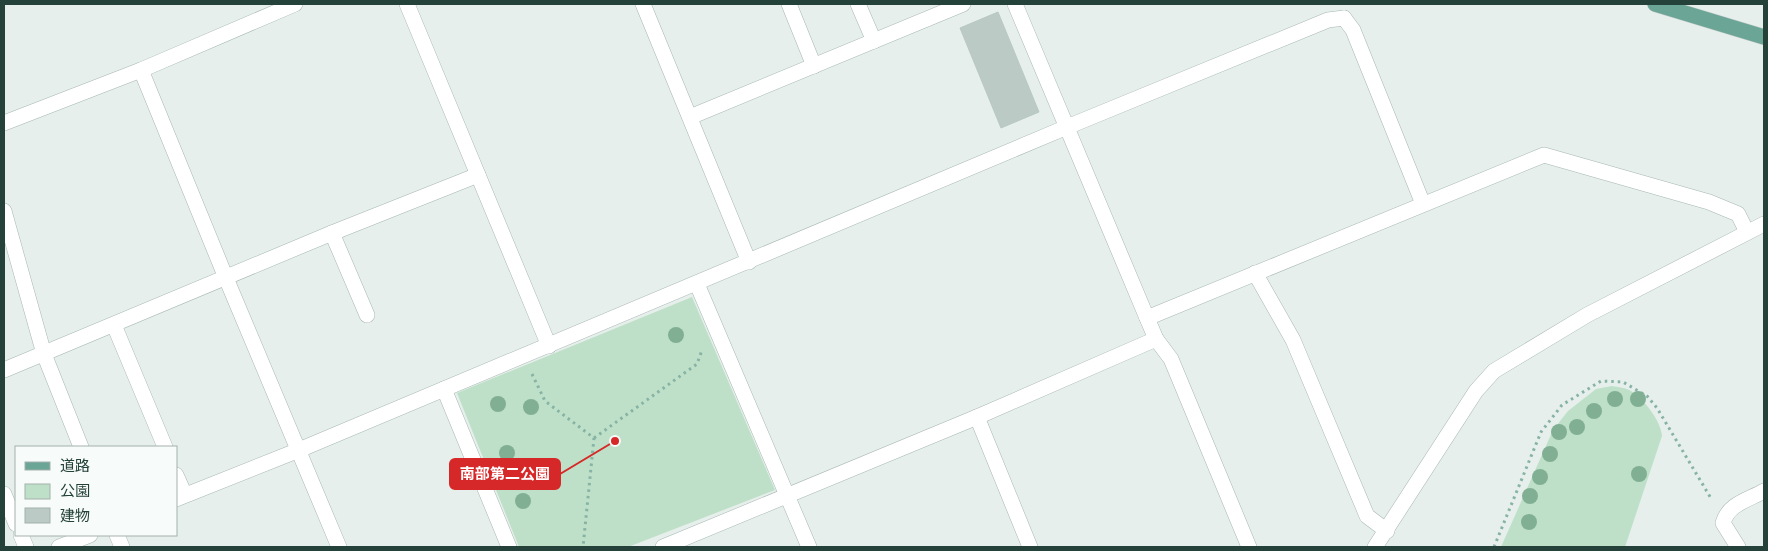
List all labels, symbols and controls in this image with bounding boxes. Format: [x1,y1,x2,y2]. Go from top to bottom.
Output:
legend [15,446,178,536]
text: 道路 [60,457,90,474]
callout: 南部第二公園 [450,459,560,489]
text: 南部第二公園 [460,465,550,482]
text: 公園 [60,482,90,499]
text: 建物 [60,507,90,524]

